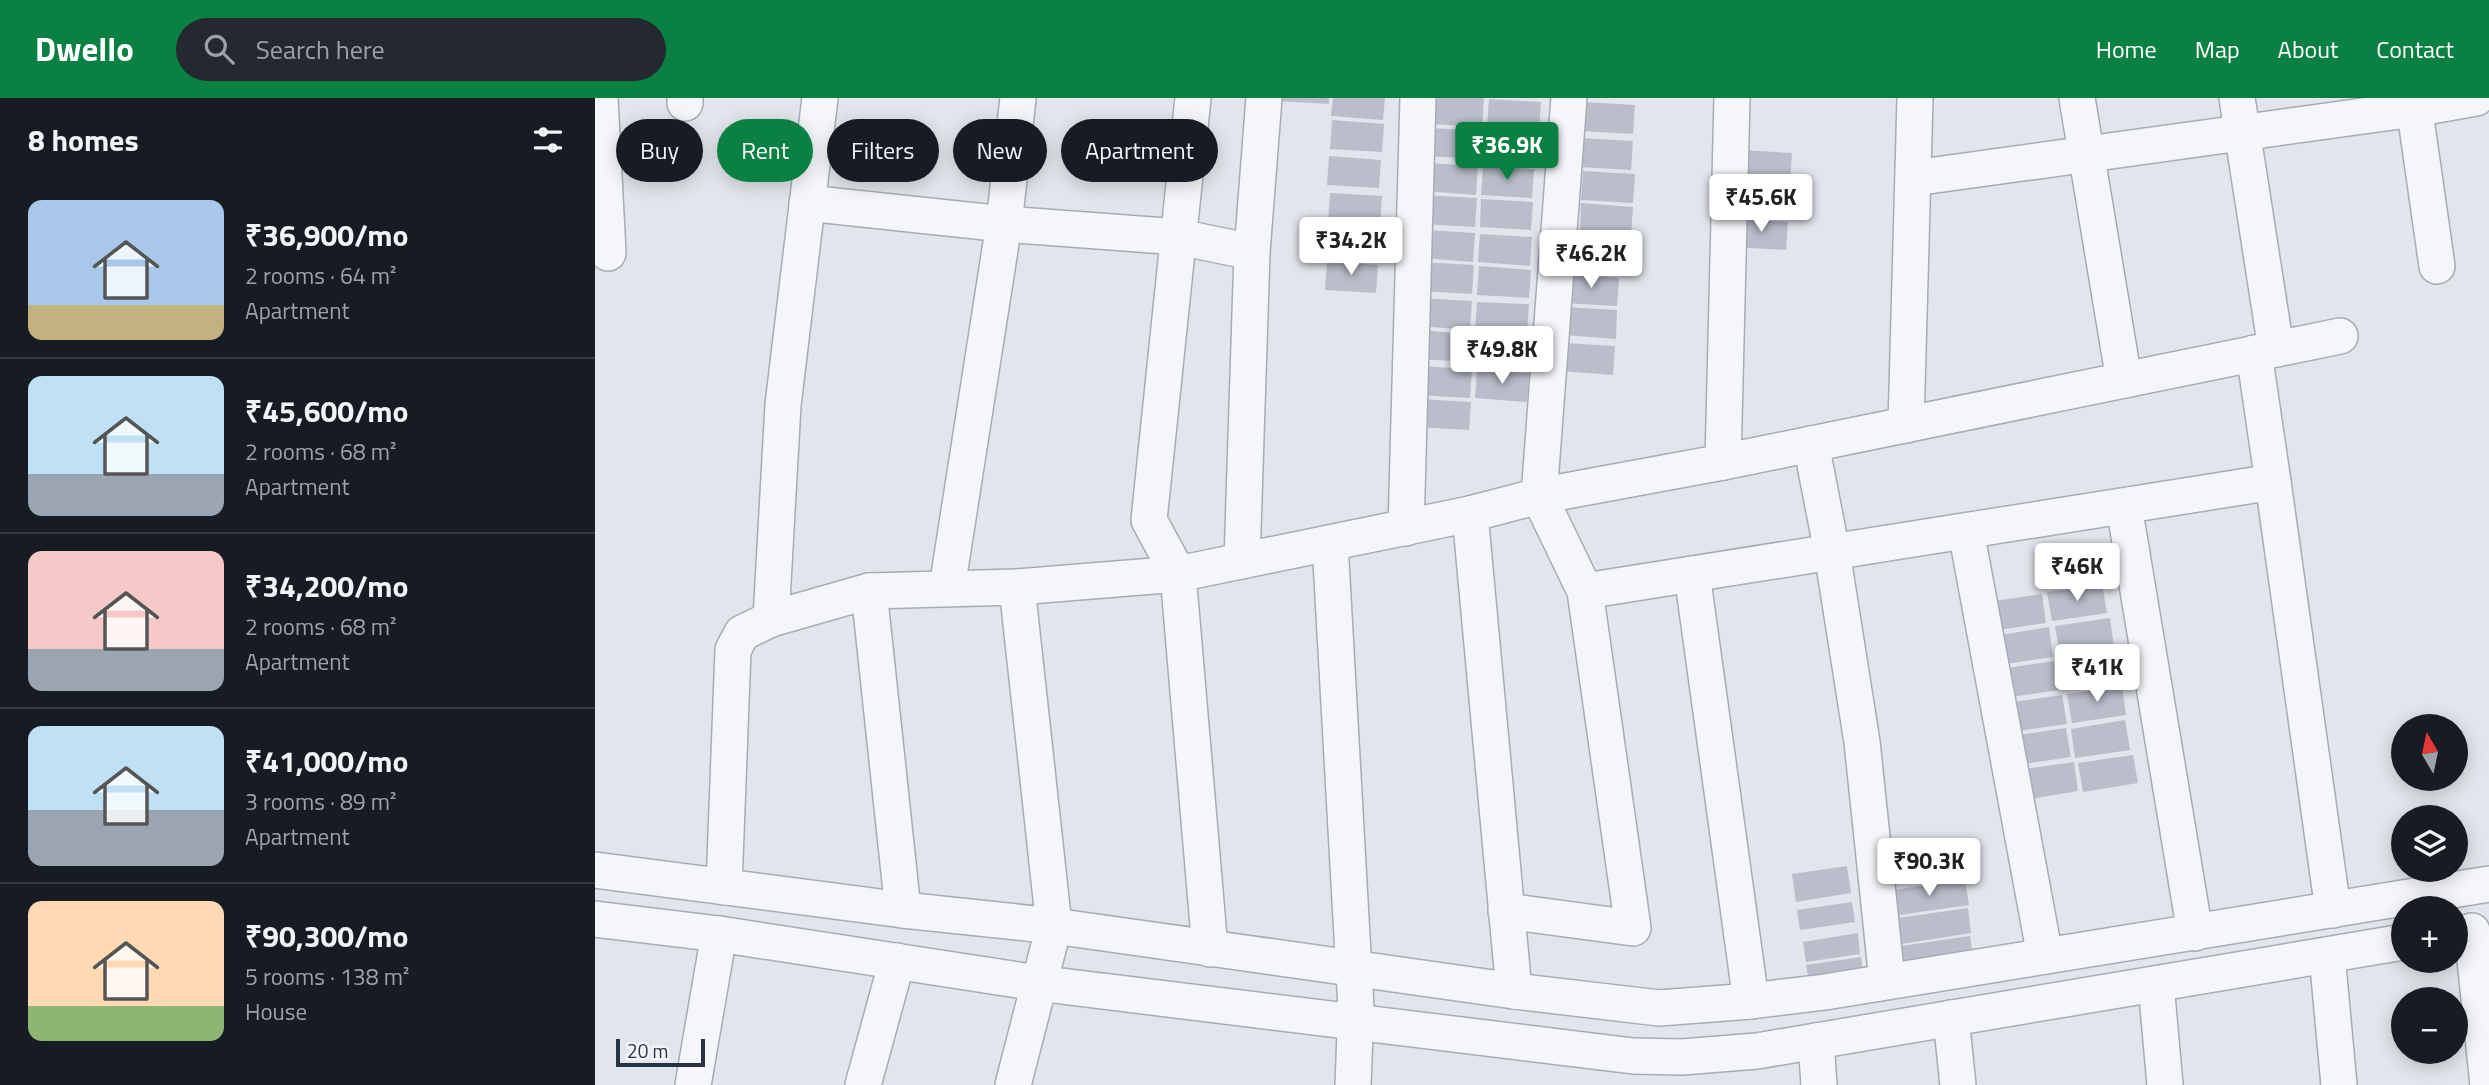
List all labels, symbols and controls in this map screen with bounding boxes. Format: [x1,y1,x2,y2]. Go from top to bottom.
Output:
search box [176,18,666,81]
text: Dwello [35,24,134,74]
icon: search [200,30,238,68]
text: Search here [256,30,385,69]
text: Home [2096,31,2157,67]
text: Map [2195,31,2240,67]
text: About [2278,31,2338,67]
text: Contact [2376,31,2454,67]
text: 8 homes [28,117,139,163]
chip: Buy [616,119,703,182]
chip: Rent [717,119,813,182]
chip: Filters [827,119,939,182]
chip: New [953,119,1047,182]
chip: Apartment [1061,119,1218,182]
icon: filters [529,121,567,159]
pin: ₹36.9K [1450,122,1564,182]
text: ₹36.9K [1471,127,1543,162]
pin: ₹45.6K [1704,174,1818,234]
text: ₹45.6K [1725,179,1797,214]
text: ₹36,900/mo [245,212,409,258]
pin: ₹34.2K [1294,218,1408,277]
text: ₹34.2K [1315,222,1387,257]
icon: home [84,228,168,312]
pin: ₹46.2K [1534,230,1648,290]
text: ₹46.2K [1555,235,1627,270]
text: 2 rooms · 64 m² [245,258,396,293]
text: Apartment [245,293,350,328]
pin: ₹49.8K [1445,327,1559,386]
text: ₹49.8K [1466,331,1538,366]
text: ₹45,600/mo [245,388,409,434]
icon: home [84,404,168,488]
text: 2 rooms · 68 m² [245,434,396,469]
text: Apartment [245,469,350,504]
pin: ₹46K [2036,544,2118,603]
text: ₹46K [2051,548,2103,583]
text: ₹34,200/mo [245,563,409,609]
icon: home [84,579,168,663]
text: 2 rooms · 68 m² [245,609,396,644]
text: Apartment [245,644,350,679]
pin: ₹41K [2056,644,2138,704]
text: ₹41K [2071,649,2123,684]
north arrow [2391,714,2467,791]
map controls [2391,714,2468,1064]
text: ₹41,000/mo [245,738,409,784]
icon: home [84,754,168,838]
text: 3 rooms · 89 m² [245,784,396,819]
button: layers [2391,805,2468,882]
text: Apartment [245,819,350,854]
pin: ₹90.3K [1872,838,1986,898]
text: ₹90.3K [1893,843,1965,878]
button: + [2391,896,2468,973]
text: ₹90,300/mo [245,913,409,959]
icon: home [84,929,168,1013]
text: 5 rooms · 138 m² [245,959,409,994]
button: − [2391,987,2468,1064]
text: House [245,994,307,1029]
scale bar [616,1036,705,1068]
text: 20 m [627,1036,668,1065]

